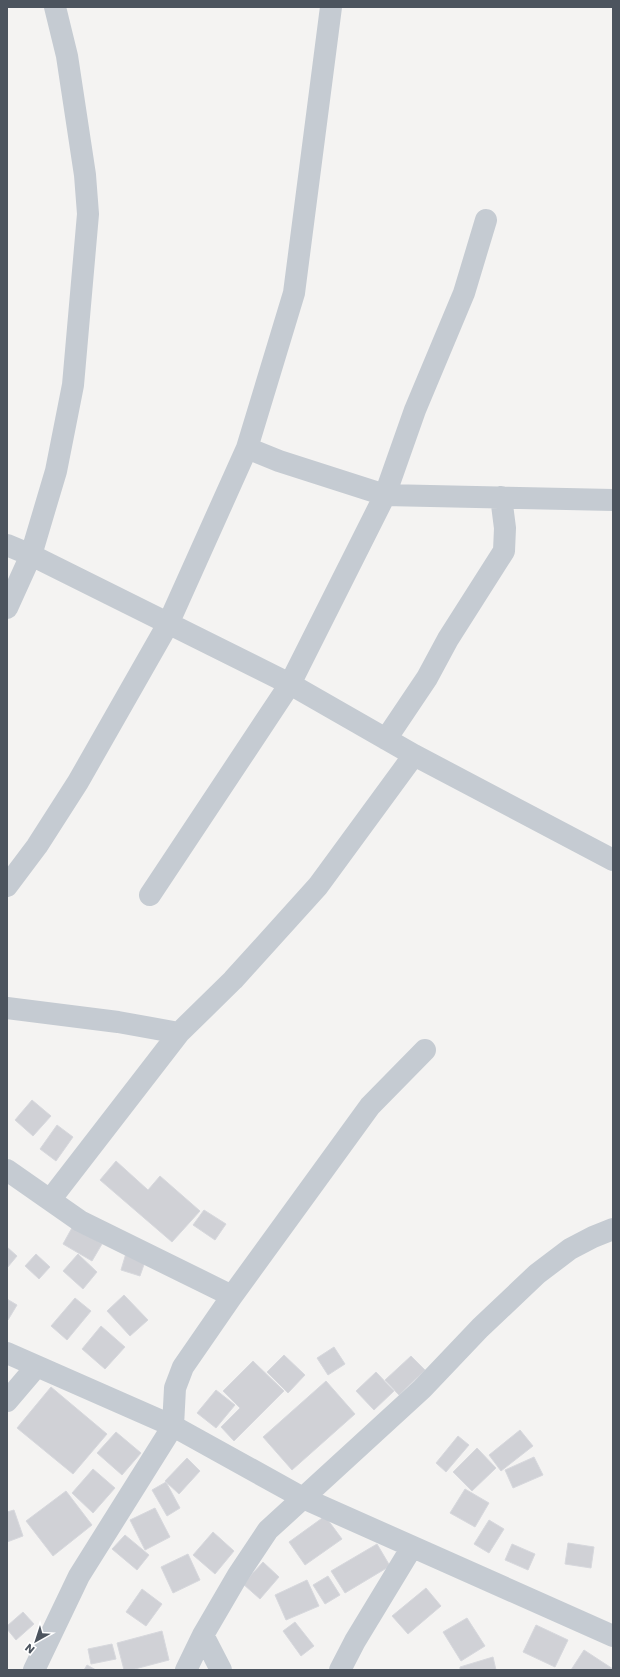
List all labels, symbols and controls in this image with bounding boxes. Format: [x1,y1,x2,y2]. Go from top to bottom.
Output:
north arrow [16,1621,56,1661]
text: N [21,1640,38,1658]

